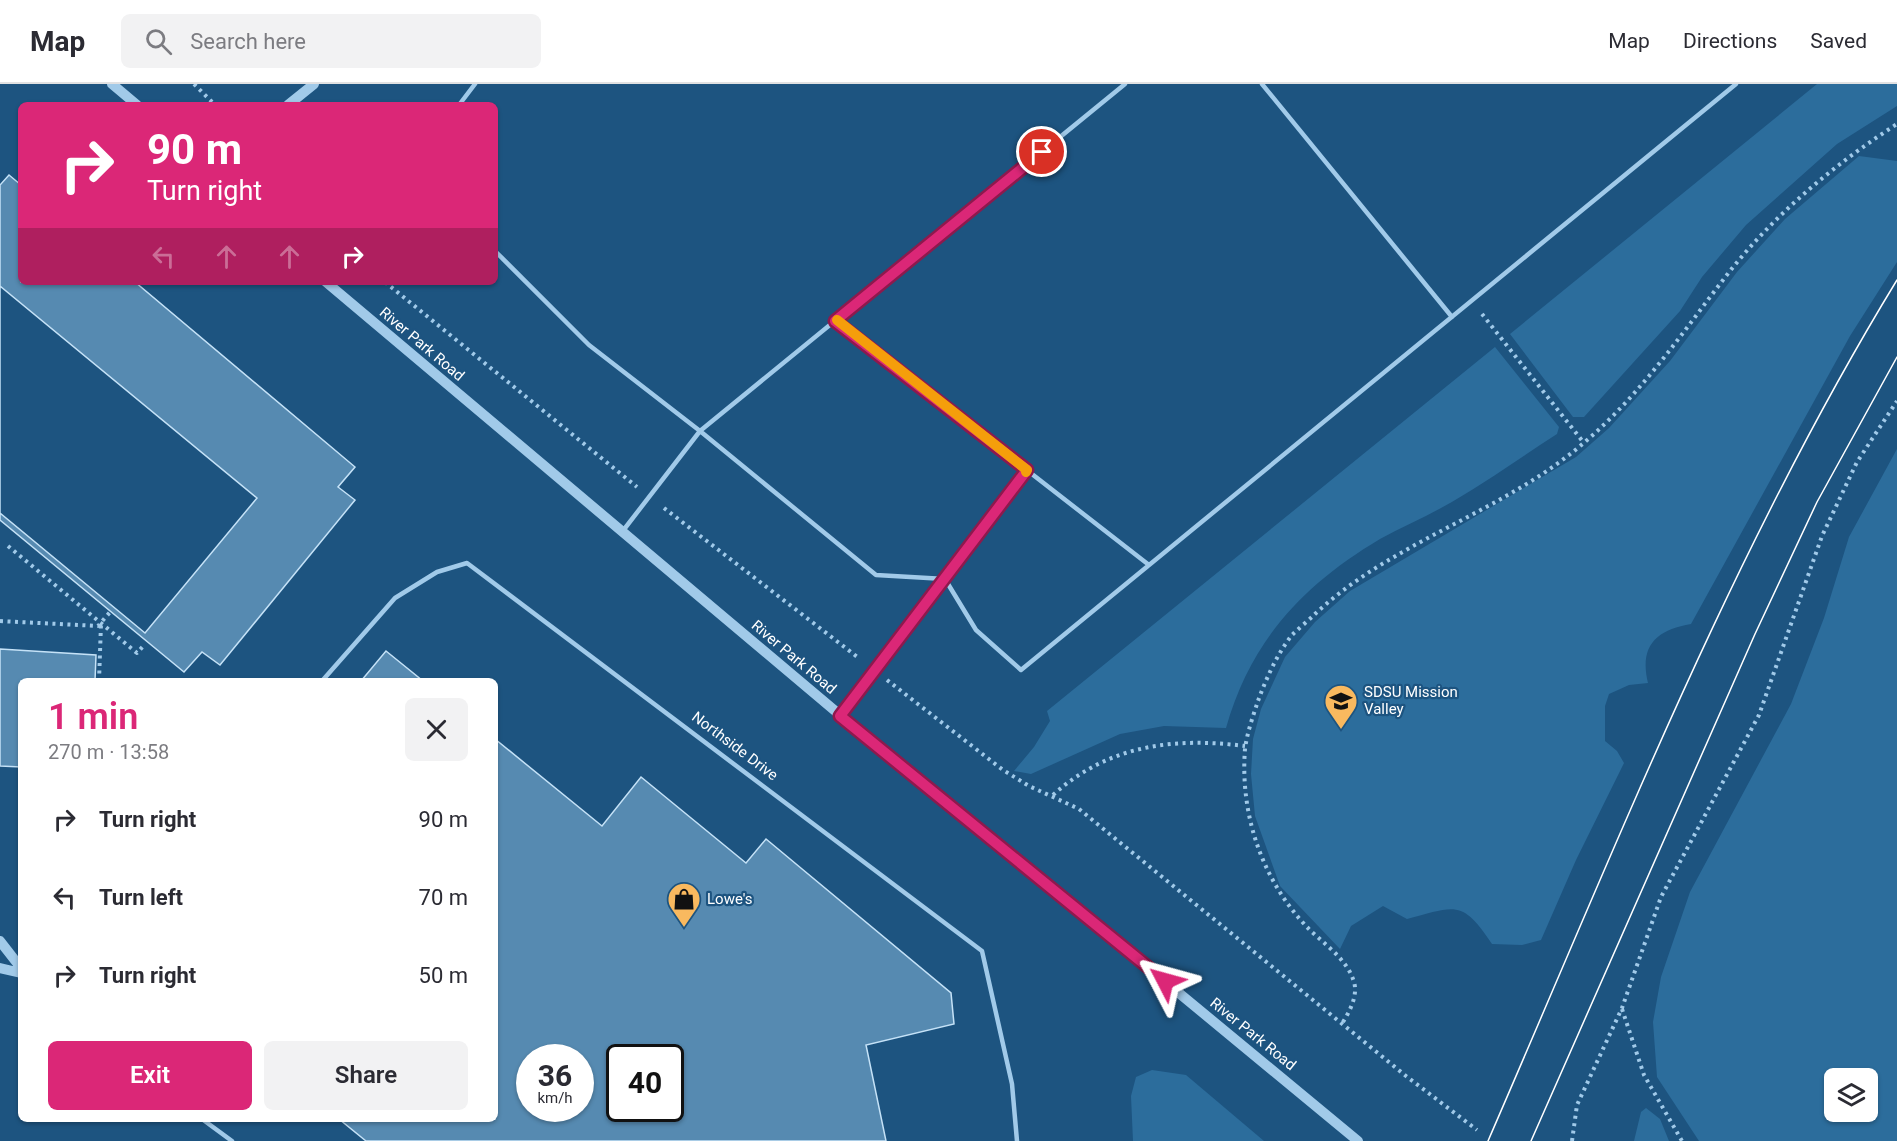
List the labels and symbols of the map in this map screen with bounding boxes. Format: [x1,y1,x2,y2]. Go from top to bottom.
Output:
pin [1016,126,1067,177]
street label: River Park Road [376,303,468,385]
street label: River Park Road [748,616,840,698]
school or university icon: SDSU Mission Valley [1323,683,1359,730]
place label: SDSU Mission Valley [1364,683,1458,718]
street label: Northside Drive [688,708,782,784]
shop icon: Lowe's [666,881,702,928]
place label: Lowe's [707,890,753,908]
position arrow [1133,949,1197,1013]
street label: River Park Road [1206,994,1300,1074]
speed limit sign: 40 [606,1044,684,1122]

